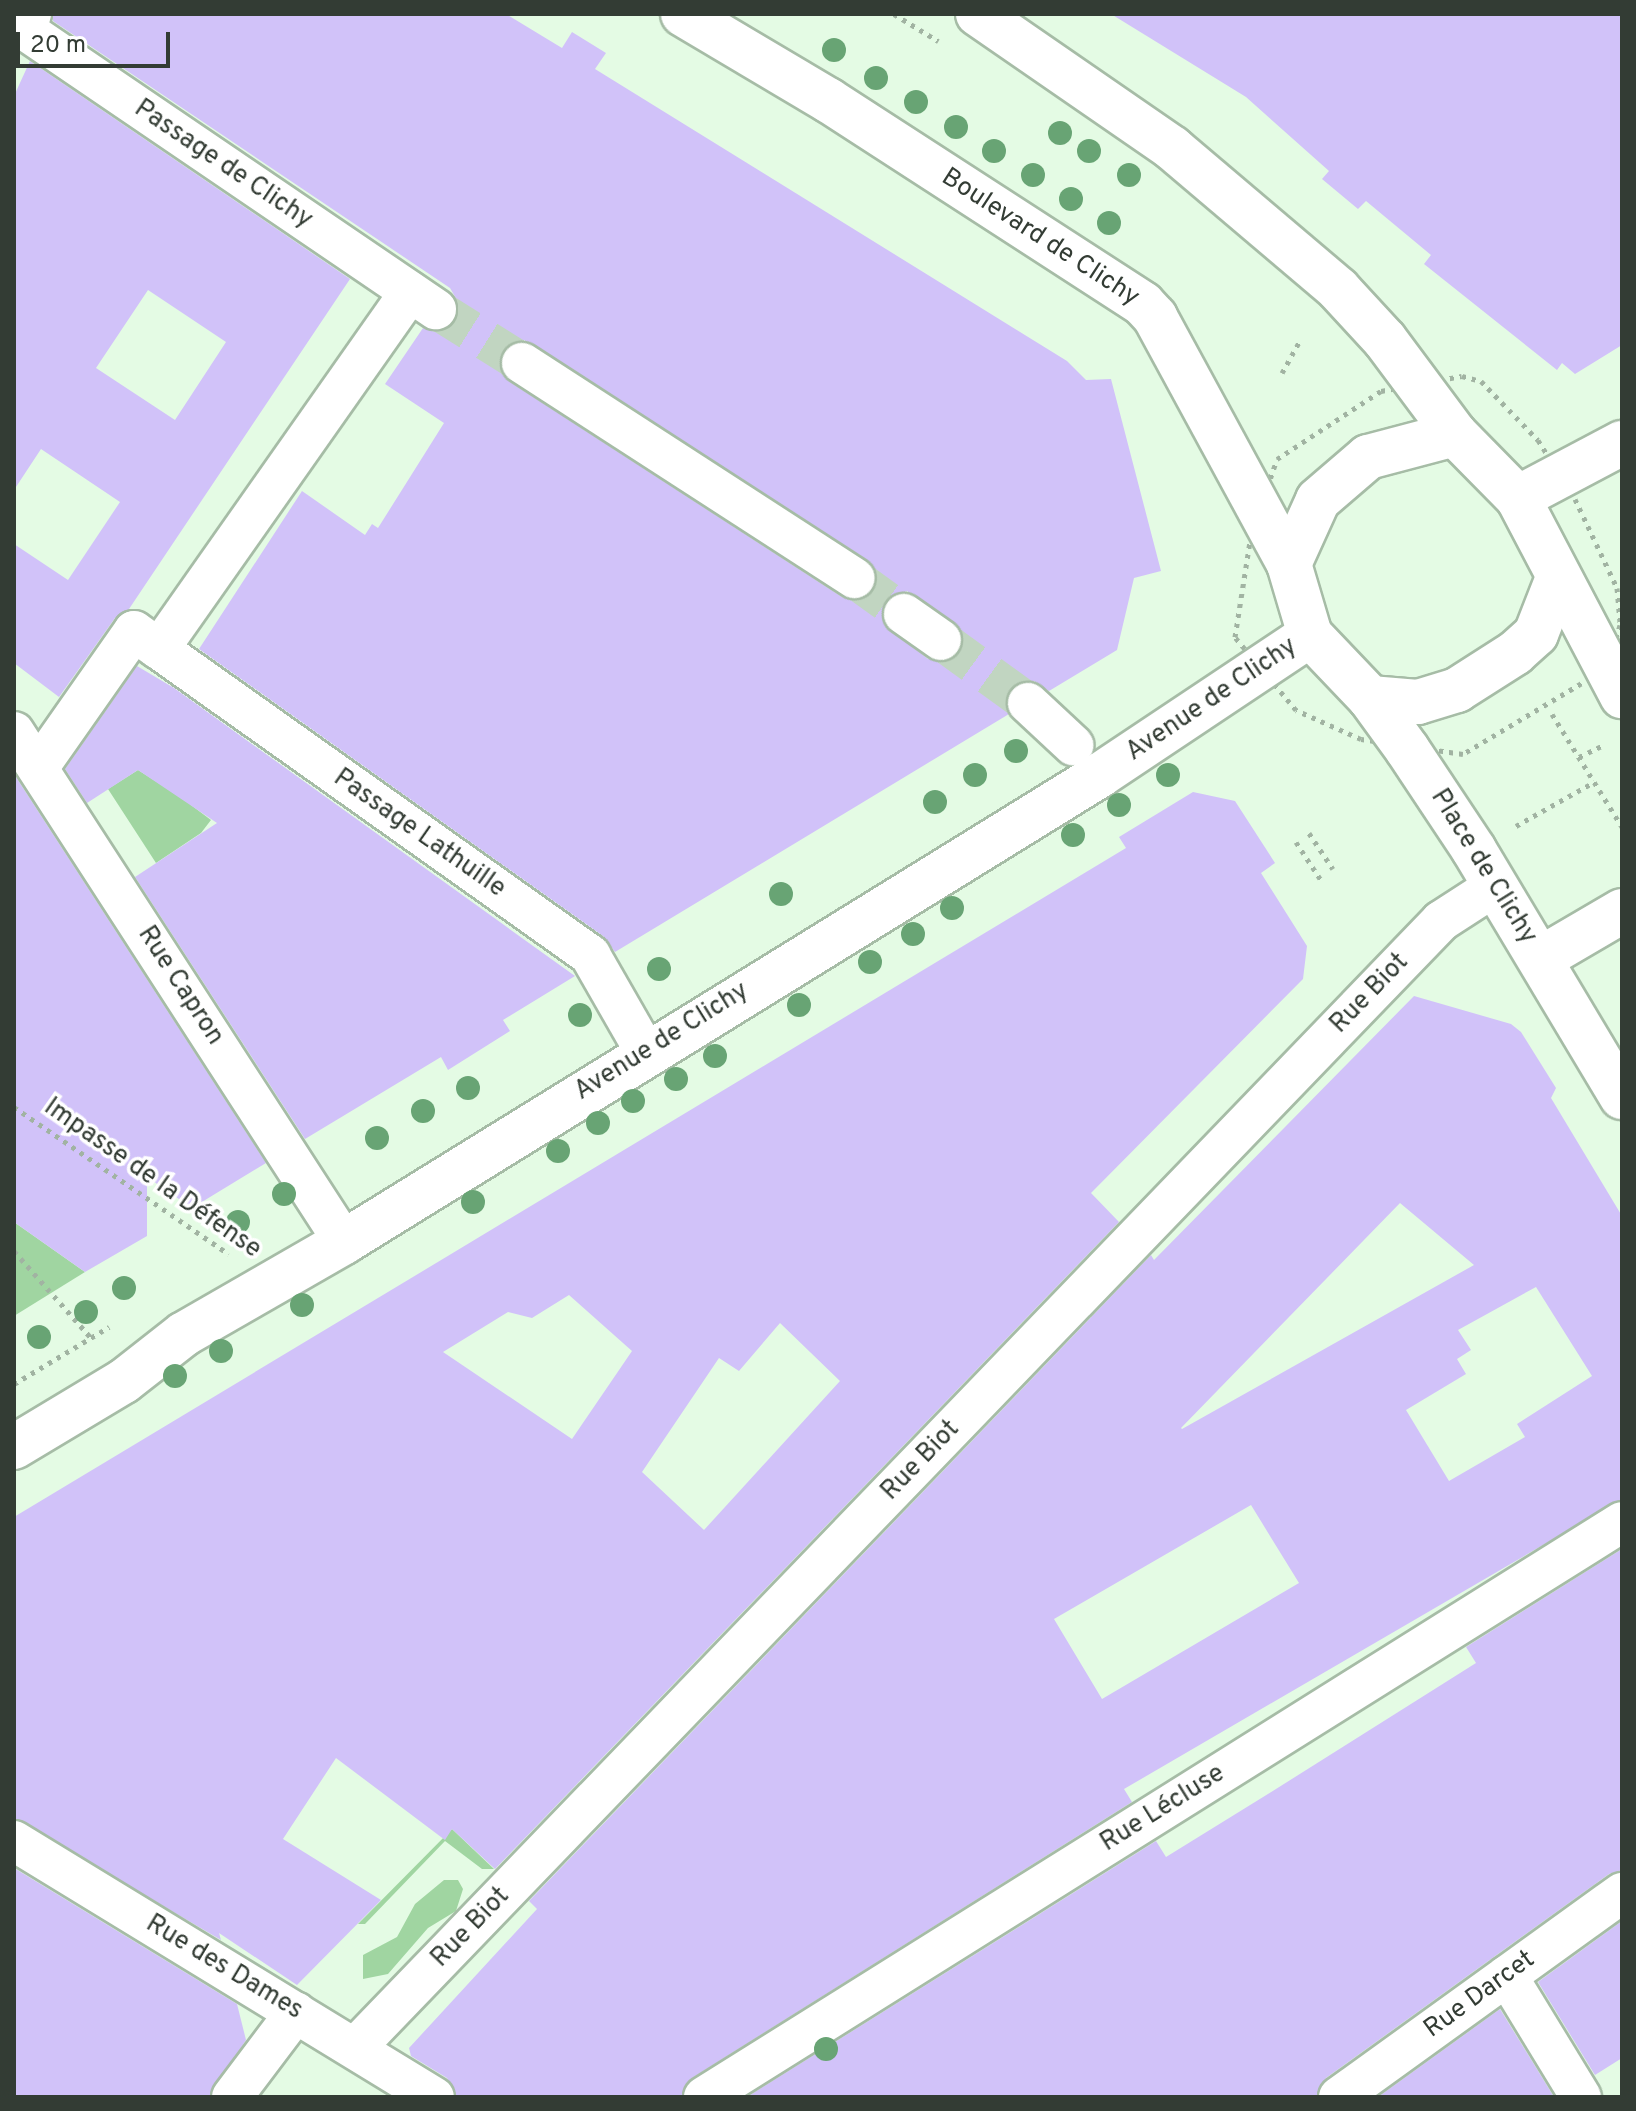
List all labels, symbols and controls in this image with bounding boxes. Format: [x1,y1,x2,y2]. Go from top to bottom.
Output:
scale bar [20,16,174,66]
text: 20 m [30,31,86,61]
street label: Passage de Clichy [128,94,318,236]
street label: Boulevard de Clichy [935,162,1145,314]
street label: Avenue de Clichy [1121,631,1303,769]
street label: Passage Lathuille [327,763,511,905]
street label: Place de Clichy [1423,784,1543,950]
street label: Rue Capron [130,921,230,1051]
street label: Rue Biot [1324,947,1416,1041]
street label: Avenue de Clichy [569,976,755,1108]
street label: Impasse de la Défense [37,1092,267,1266]
street label: Rue Biot [875,1414,967,1508]
street label: Rue Lécluse [1095,1759,1231,1859]
street label: Rue Biot [425,1881,517,1975]
street label: Rue des Dames [140,1909,308,2027]
street label: Rue Darcet [1419,1944,1541,2046]

